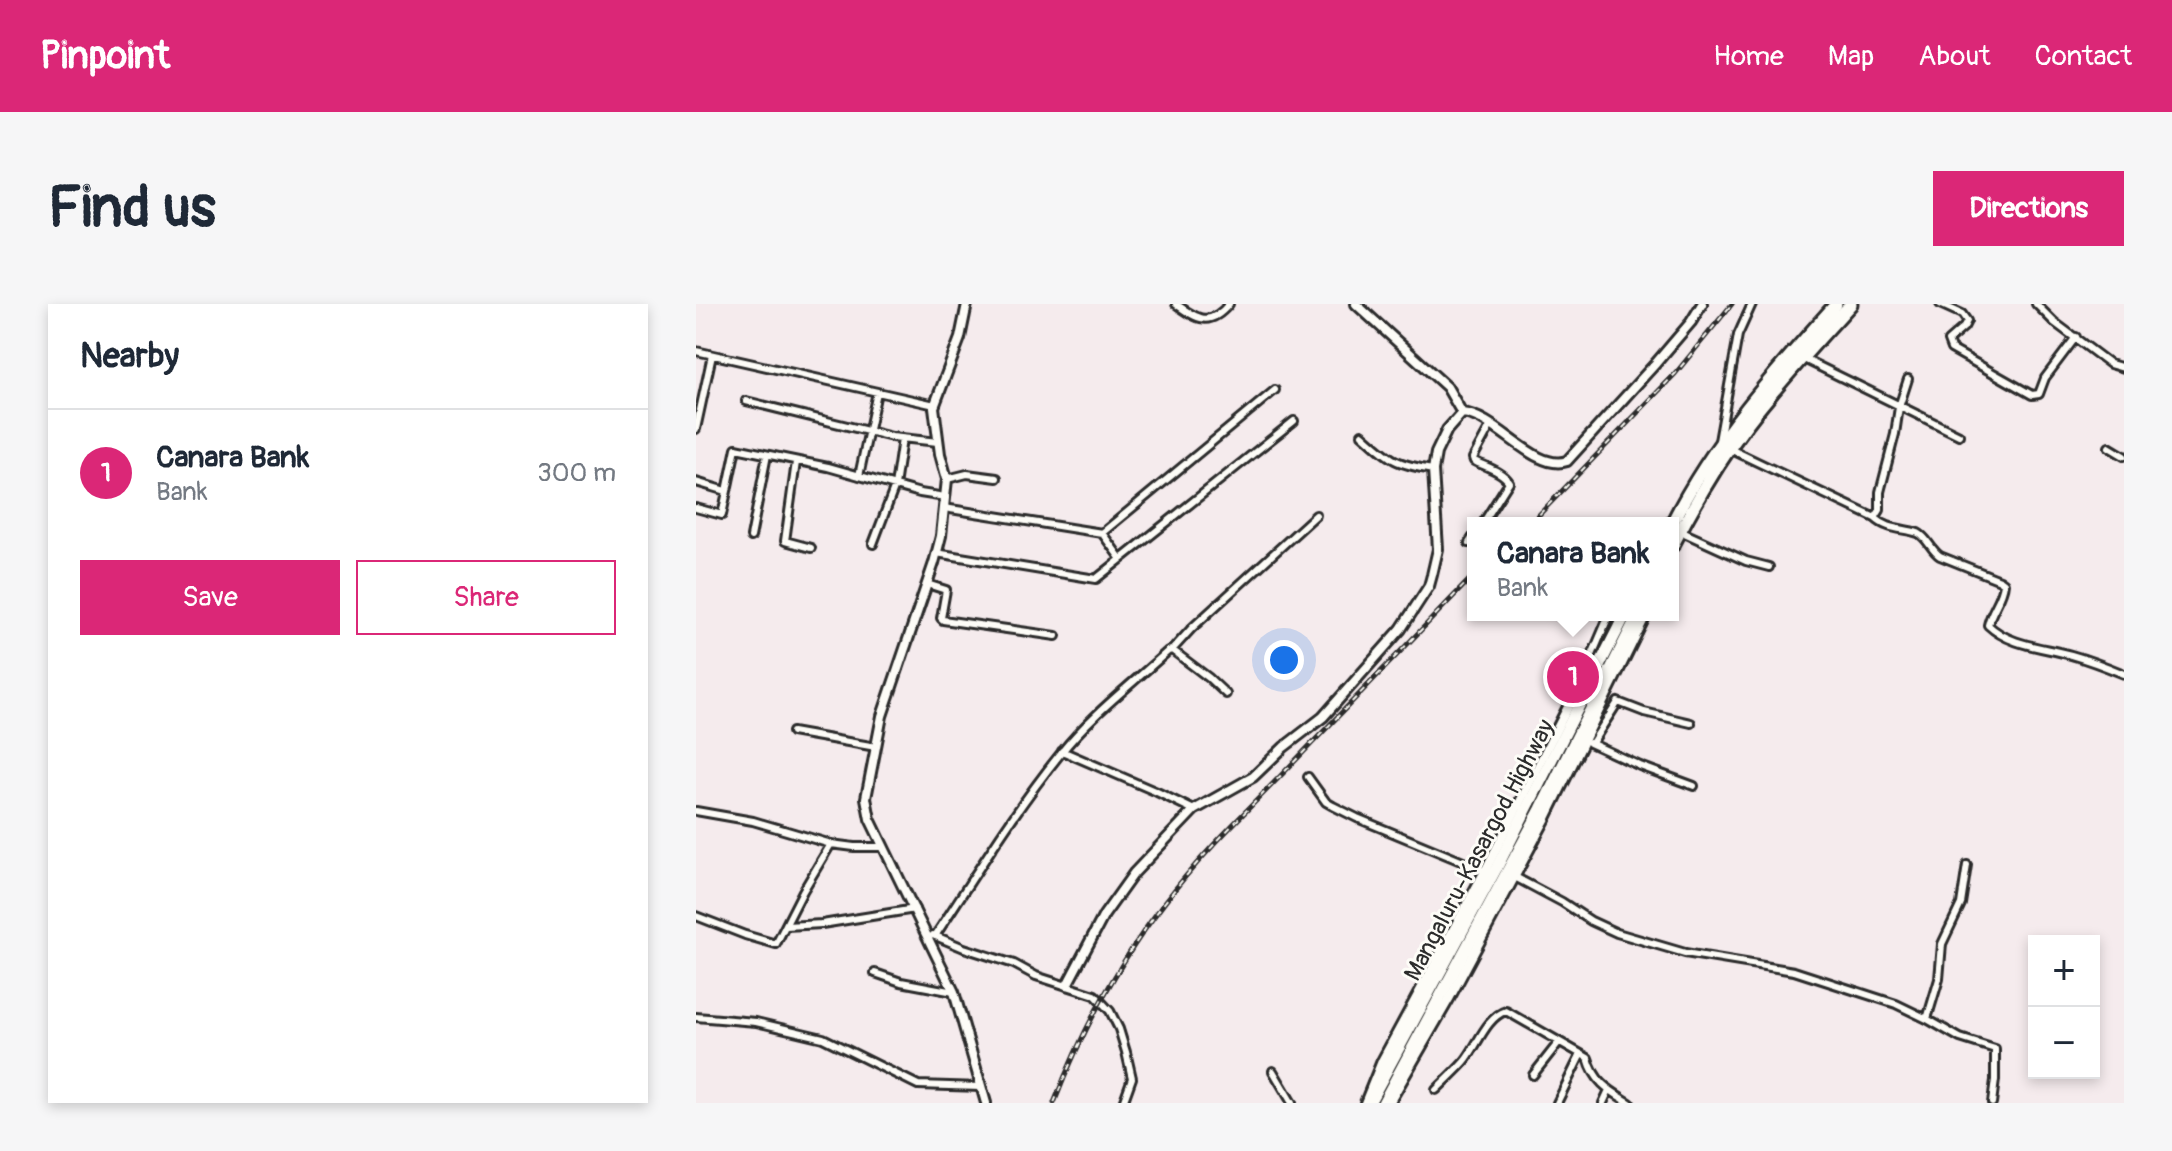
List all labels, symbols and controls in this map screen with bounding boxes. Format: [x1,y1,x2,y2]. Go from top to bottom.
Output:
text: Pinpoint [40,32,170,80]
text: Home [1713,39,1784,74]
text: Map [1828,39,1874,74]
text: About [1918,39,1991,74]
text: Contact [2035,39,2132,74]
button: Directions [1933,171,2124,246]
text: Find us [48,174,216,243]
text: Nearby [80,335,179,378]
text: Canara Bank [156,439,309,476]
text: 1 [101,457,111,489]
text: 300 m [537,457,616,489]
text: Bank [156,476,208,508]
popup [1467,517,1679,621]
text: Canara Bank [1496,535,1650,572]
button: Save [80,560,340,635]
button: Share [356,560,616,635]
text: Bank [1496,572,1548,604]
your location [1264,640,1304,680]
pin: 1 [1547,647,1599,707]
street label: Mangaluru-Kasargod Highway [1398,715,1561,986]
map controls [2028,935,2100,1079]
button: + [2028,935,2100,1007]
button: − [2028,1007,2100,1079]

